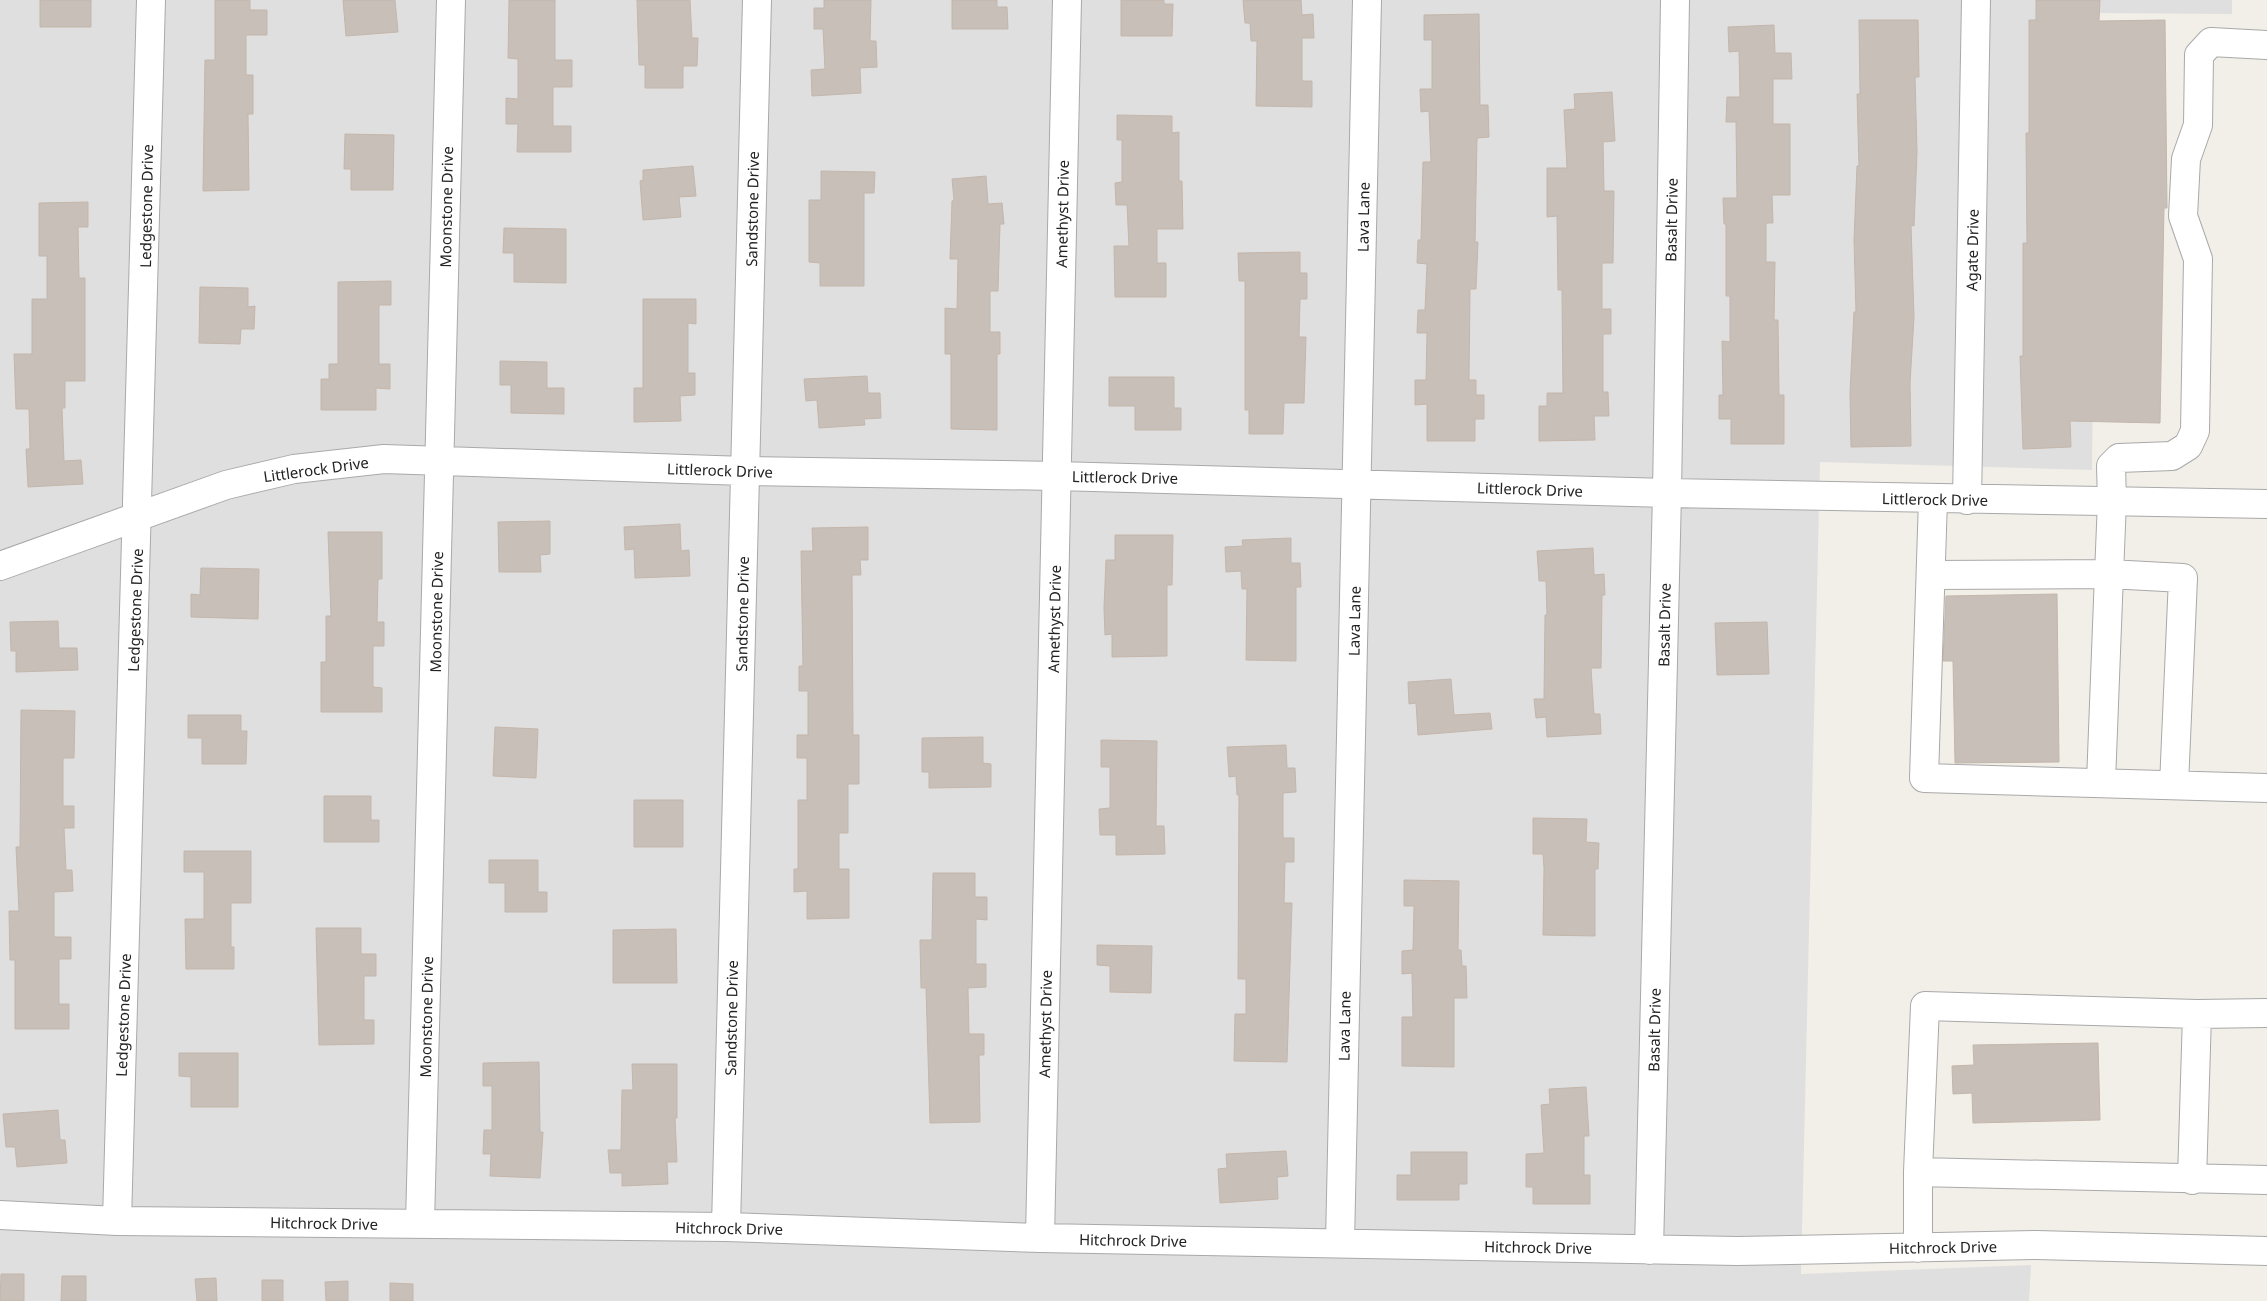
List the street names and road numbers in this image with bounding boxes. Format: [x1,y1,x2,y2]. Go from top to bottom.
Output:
street label: Ledgestone Drive [135,144,157,268]
street label: Moonstone Drive [435,146,457,268]
street label: Sandstone Drive [741,151,763,267]
street label: Amethyst Drive [1051,160,1073,268]
street label: Basalt Drive [1660,178,1682,262]
street label: Lava Lane [1352,182,1374,252]
street label: Agate Drive [1961,209,1983,291]
street label: Littlerock Drive [262,452,370,486]
street label: Littlerock Drive [667,458,773,482]
street label: Littlerock Drive [1072,466,1178,488]
street label: Littlerock Drive [1477,477,1583,501]
street label: Littlerock Drive [1882,488,1988,510]
street label: Ledgestone Drive [123,548,147,672]
street label: Moonstone Drive [425,551,447,673]
street label: Sandstone Drive [731,556,753,672]
street label: Amethyst Drive [1043,565,1065,673]
street label: Basalt Drive [1653,583,1675,667]
street label: Lava Lane [1343,586,1365,656]
street label: Ledgestone Drive [111,953,135,1077]
street label: Moonstone Drive [415,956,437,1078]
street label: Sandstone Drive [720,960,742,1076]
street label: Amethyst Drive [1034,970,1056,1078]
street label: Basalt Drive [1643,988,1665,1072]
street label: Lava Lane [1333,991,1355,1061]
street label: Hitchrock Drive [270,1212,378,1234]
street label: Hitchrock Drive [675,1217,783,1239]
street label: Hitchrock Drive [1079,1229,1187,1251]
street label: Hitchrock Drive [1484,1236,1592,1258]
street label: Hitchrock Drive [1889,1236,1997,1258]

